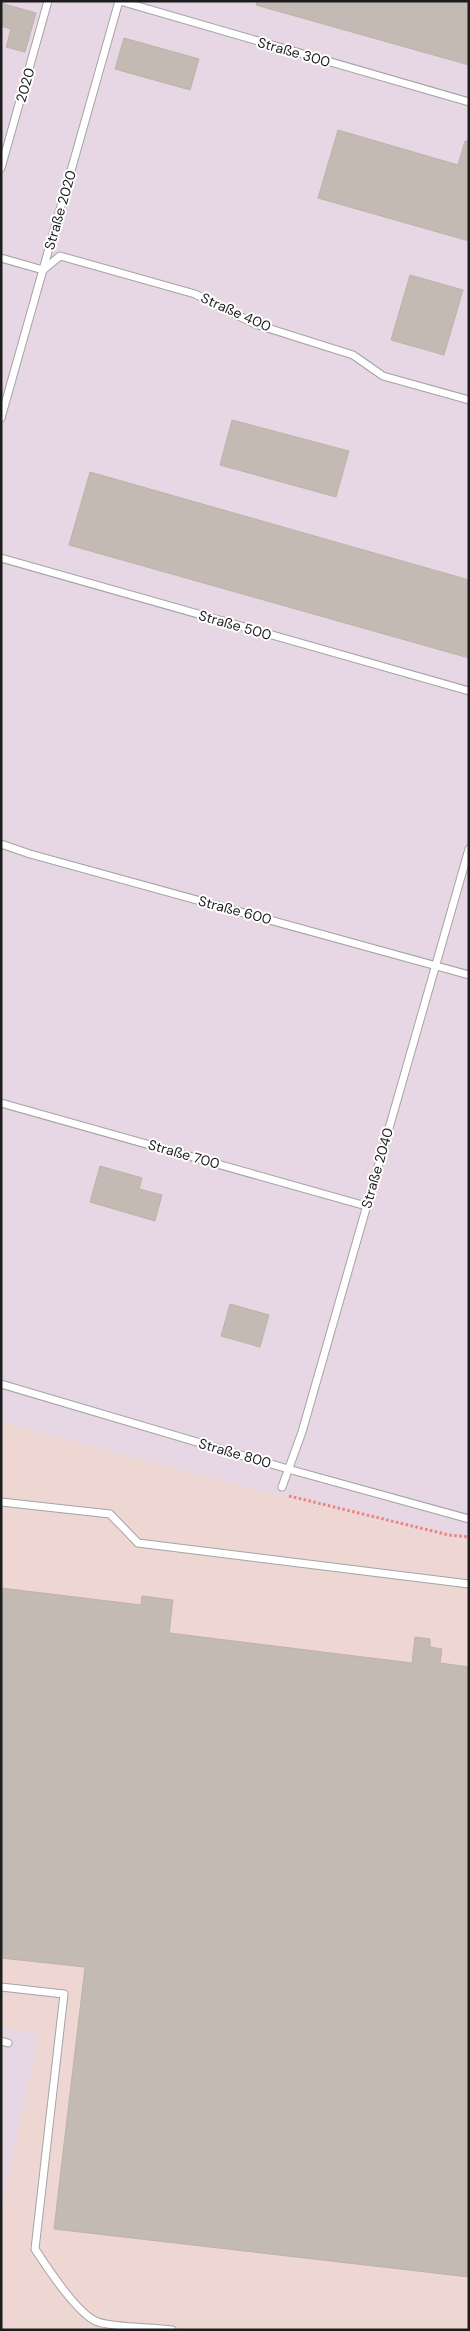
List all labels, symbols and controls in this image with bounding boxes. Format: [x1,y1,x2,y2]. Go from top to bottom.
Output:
street label: Straße 300 [256,33,332,71]
street label: 2020 [12,66,38,104]
street label: Straße 2020 [40,168,80,252]
street label: Straße 400 [198,289,274,335]
street label: Straße 500 [197,606,273,644]
street label: Straße 600 [196,892,274,928]
street label: Straße 2040 [357,1126,397,1210]
street label: Straße 700 [146,1135,222,1173]
street label: Straße 800 [197,1434,273,1472]

